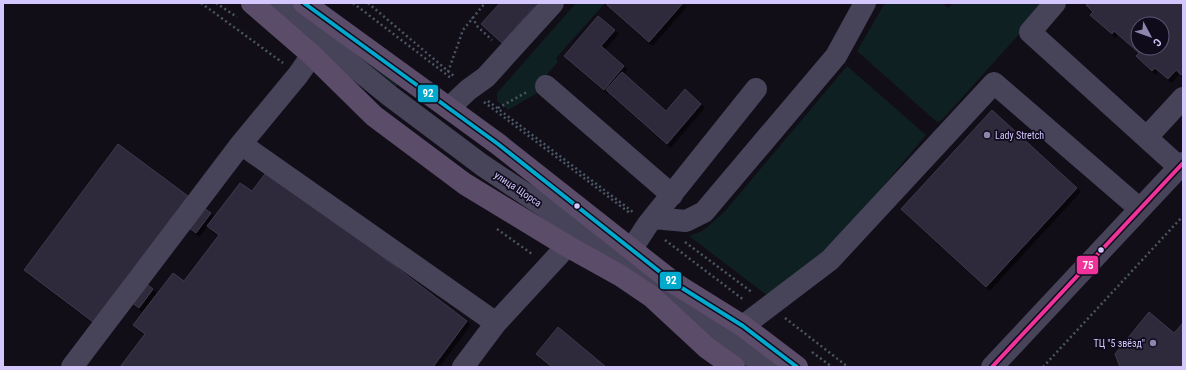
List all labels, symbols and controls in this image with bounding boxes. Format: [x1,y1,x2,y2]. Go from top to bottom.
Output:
north arrow [1130,16,1170,56]
text: С [1150,36,1164,49]
line badge: 92 [417,84,439,103]
text: 92 [422,87,434,100]
marker: Lady Stretch [982,130,992,140]
place label: Lady Stretch [995,130,1044,141]
street label: улица Щорса [492,169,544,209]
unlabelled marker [572,201,582,211]
unlabelled marker [1096,245,1106,255]
line badge: 75 [1076,255,1099,275]
text: 75 [1082,259,1094,272]
line badge: 92 [659,271,682,290]
text: 92 [665,274,677,287]
place label: ТЦ "5 звёзд" [1093,338,1145,349]
marker: ТЦ "5 звёзд" [1148,338,1158,348]

